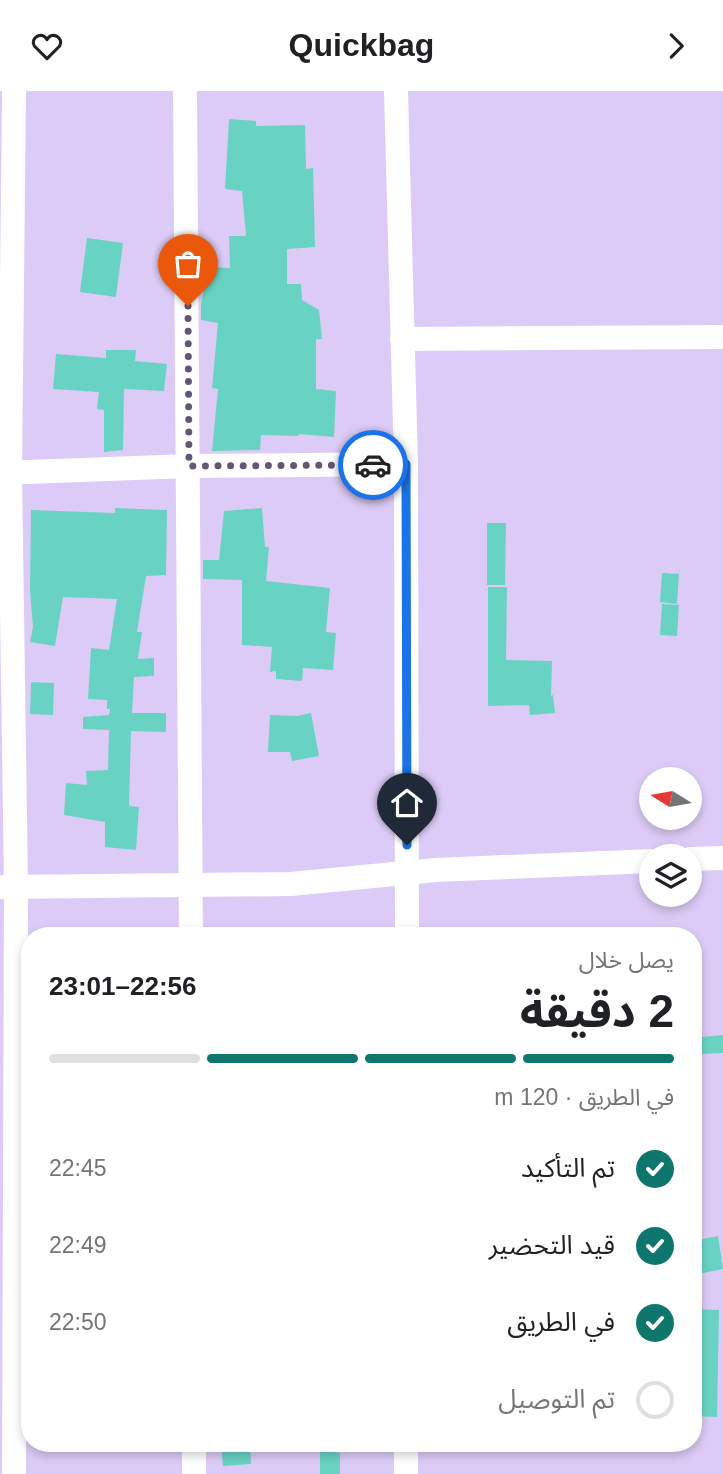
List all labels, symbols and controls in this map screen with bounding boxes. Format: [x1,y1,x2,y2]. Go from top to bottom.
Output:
icon: heart [28,27,66,65]
text: Quickbag [289,27,434,63]
icon: forward [657,27,695,65]
pin [158,234,218,306]
icon: bag [169,245,207,283]
courier [338,430,408,500]
icon: car [354,446,392,484]
north arrow [639,767,702,829]
map controls [639,767,702,907]
pin [377,773,437,845]
icon: home [388,784,426,822]
button: layers [639,844,702,907]
text: يصل خلال [579,947,674,973]
text: 22:56–23:01 [49,971,196,1001]
text: 2 دقيقة [520,985,674,1037]
text: في الطريق · 120 m [494,1084,674,1110]
icon: check [636,1150,674,1188]
text: تم التأكيد [521,1153,615,1183]
text: 22:45 [49,1155,107,1181]
icon: check [636,1227,674,1265]
text: قيد التحضير [489,1230,615,1260]
text: 22:49 [49,1232,107,1258]
icon: check [636,1304,674,1342]
text: في الطريق [507,1307,615,1337]
text: 22:50 [49,1309,107,1335]
text: تم التوصيل [498,1384,615,1414]

